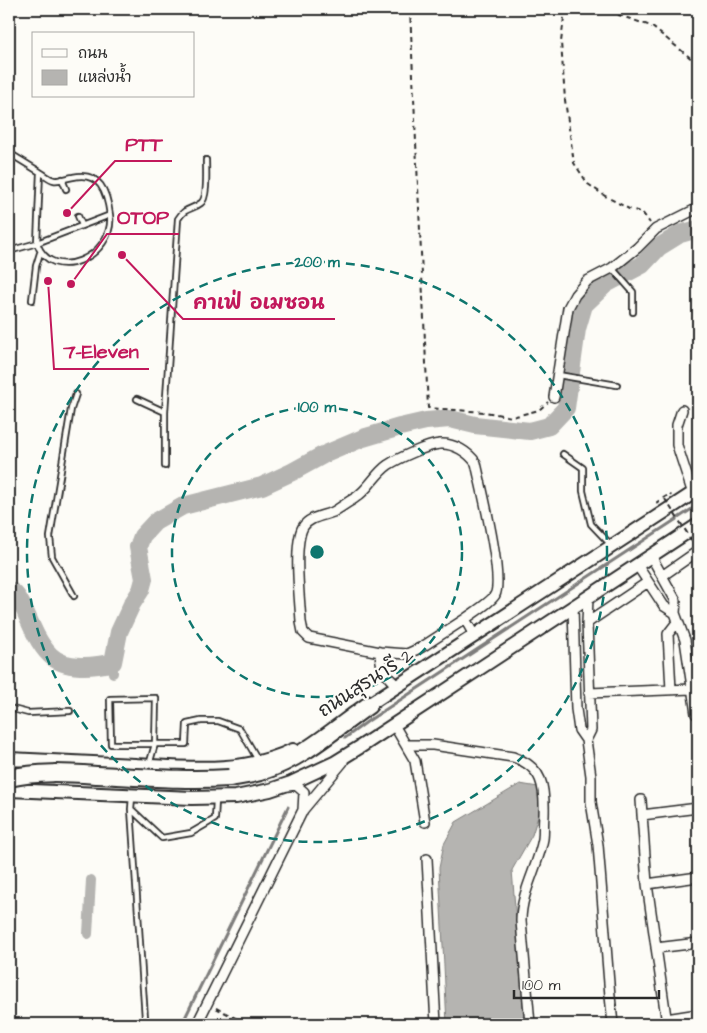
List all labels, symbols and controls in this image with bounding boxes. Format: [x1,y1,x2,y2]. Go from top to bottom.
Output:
legend [32,32,195,98]
text: ถนน [78,43,107,64]
text: แหล่งน้ำ [78,63,132,88]
callout: PTT [115,126,172,161]
text: PTT [125,131,163,159]
callout: OTOP [107,199,179,234]
text: OTOP [117,204,169,232]
text: 200 m [293,252,340,273]
callout: คาเฟ่ อเมซอน [183,284,335,319]
text: คาเฟ่ อเมซอน [193,289,325,317]
callout: 7-Eleven [54,334,149,369]
text: 7-Eleven [62,338,139,366]
text: 100 m [298,397,337,418]
centre of rings [308,543,326,561]
street label: ถนนสุรนารี 2 [313,642,419,724]
scale bar [514,968,660,1000]
text: 100 m [522,975,561,996]

